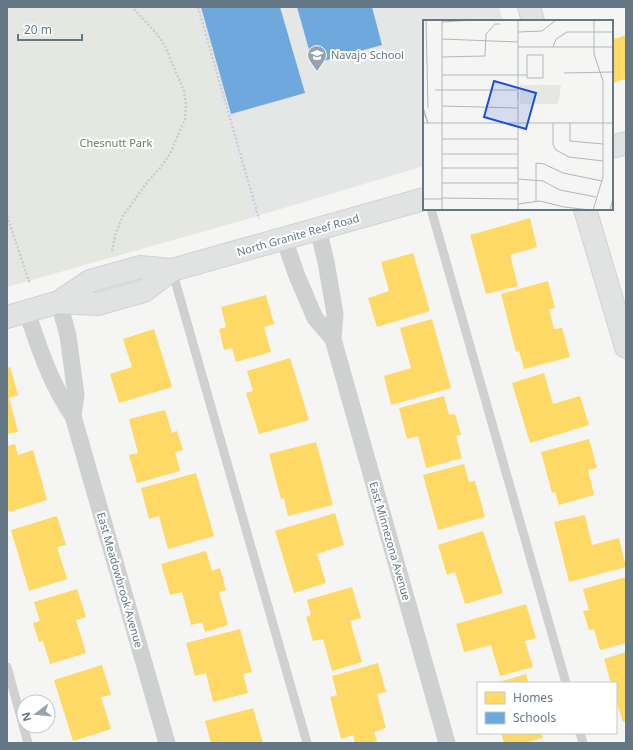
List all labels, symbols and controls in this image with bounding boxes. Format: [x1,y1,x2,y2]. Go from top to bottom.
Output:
scale bar [18,16,82,42]
inset map [423,20,613,210]
text: 20 m [24,21,52,38]
school or university icon: Navajo School [306,44,328,72]
place label: Navajo School [331,47,404,62]
park label: Chesnutt Park [80,135,153,150]
street label: North Granite Reef Road [235,210,361,259]
street label: East Minnezona Avenue [366,480,415,602]
street label: East Meadowbrook Avenue [94,510,147,649]
legend [477,682,617,734]
text: Homes [513,689,553,706]
north arrow [16,694,56,734]
text: Schools [513,709,556,726]
text: N [17,711,34,723]

